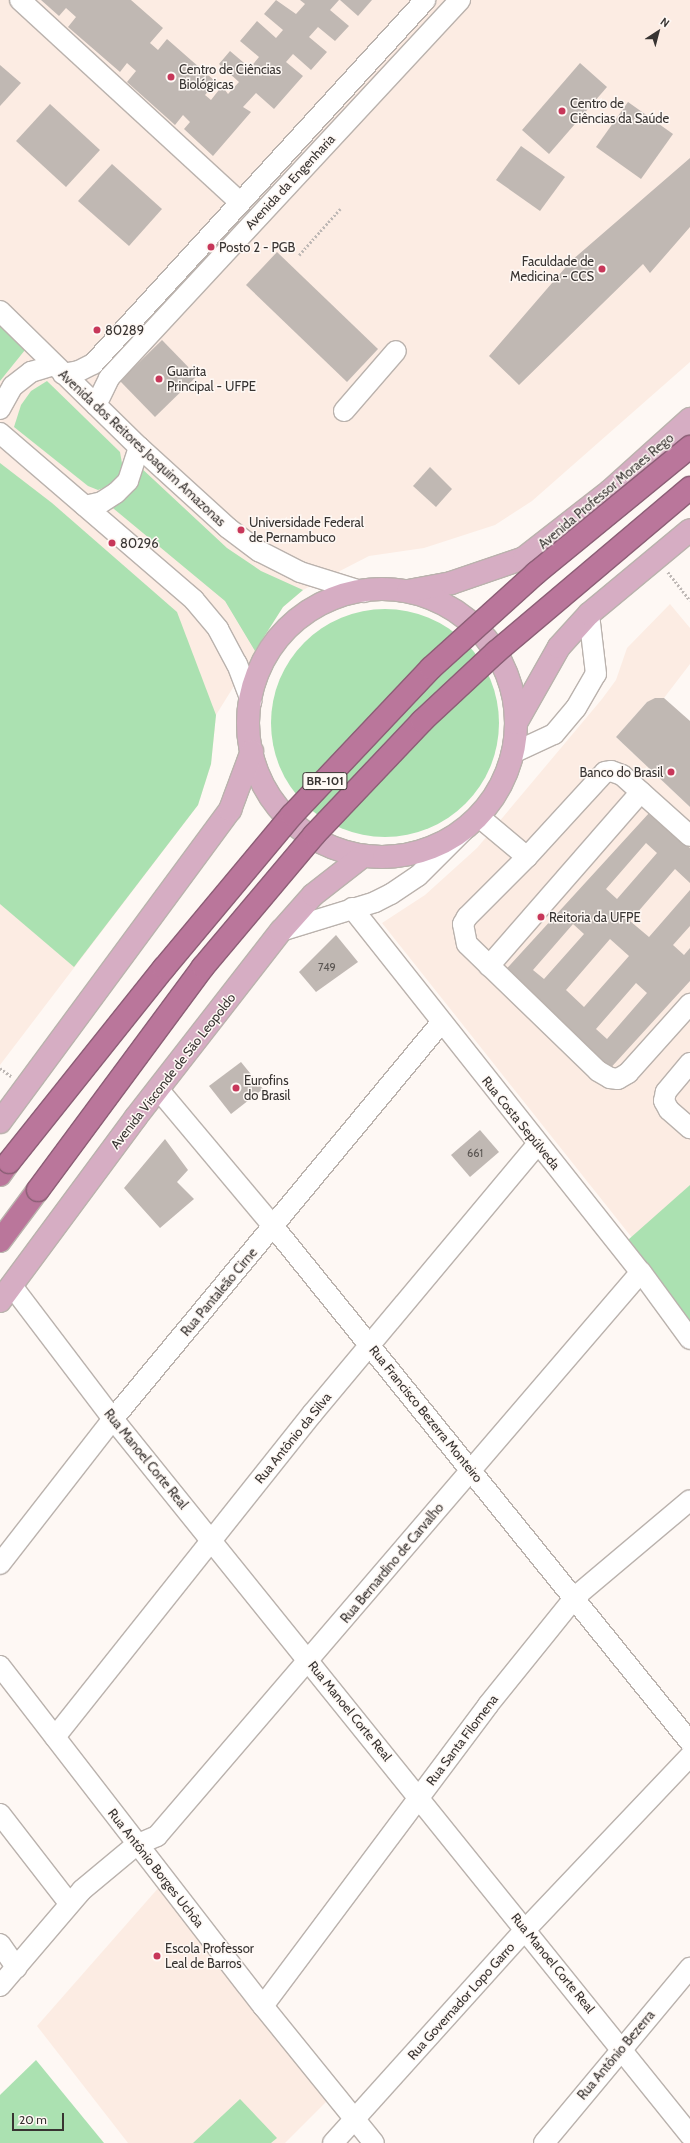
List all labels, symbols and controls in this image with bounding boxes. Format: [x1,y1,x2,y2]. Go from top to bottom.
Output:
north arrow [638,12,678,52]
text: N [658,14,672,30]
place label: Centro de Ciências Biológicas [179,62,281,93]
marker: Centro de Ciências Biológicas [166,72,176,82]
place label: Centro de Ciências da Saúde [570,96,669,127]
marker: Centro de Ciências da Saúde [557,106,567,116]
street label: Avenida da Engenharia [242,131,338,233]
place label: Posto 2 - PGB [219,239,295,255]
marker: Posto 2 - PGB [206,242,216,252]
place label: Faculdade de Medicina - CCS [510,254,594,285]
marker: Faculdade de Medicina - CCS [597,264,607,274]
place label: 80289 [105,322,144,338]
marker: 80289 [92,325,102,335]
place label: Guarita Principal - UFPE [167,364,256,395]
street label: Avenida dos Reitores Joaquim Amazonas [55,367,229,529]
marker: Guarita Principal - UFPE [154,374,164,384]
street label: Avenida Professor Moraes Rego [535,430,677,552]
place label: Universidade Federal de Pernambuco [249,515,364,546]
marker: Universidade Federal de Pernambuco [236,525,246,535]
place label: 80296 [120,535,159,551]
marker: 80296 [107,538,117,548]
place label: Banco do Brasil [579,764,663,780]
marker: Banco do Brasil [666,767,676,777]
road number: BR-101 [302,771,348,791]
place label: Reitoria da UFPE [549,909,641,925]
marker: Reitoria da UFPE [536,912,546,922]
house number: 749 [318,960,336,974]
street label: Avenida Visconde de São Leopoldo [107,990,239,1152]
place label: Eurofins do Brasil [244,1073,290,1104]
street label: Rua Costa Sepúlveda [479,1073,563,1173]
marker: Eurofins do Brasil [231,1083,241,1093]
house number: 661 [467,1146,483,1160]
street label: Rua Pantaleão Cirne [178,1245,260,1339]
street label: Rua Francisco Bezerra Monteiro [366,1343,486,1485]
street label: Rua Antônio da Silva [252,1389,334,1487]
street label: Rua Manoel Corte Real [101,1406,191,1512]
street label: Rua Bernardino de Carvalho [337,1500,447,1626]
street label: Rua Manoel Corte Real [305,1658,395,1764]
street label: Rua Santa Filomena [423,1692,501,1788]
street label: Rua Antônio Borges Uchôa [105,1806,207,1930]
street label: Rua Manoel Corte Real [508,1910,598,2016]
street label: Rua Governador Lopo Garro [404,1939,518,2063]
place label: Escola Professor Leal de Barros [165,1941,254,1972]
marker: Escola Professor Leal de Barros [152,1951,162,1961]
street label: Rua Antônio Bezerra [574,2007,658,2103]
scale bar [14,2105,66,2131]
text: 20 m [19,2112,47,2127]

